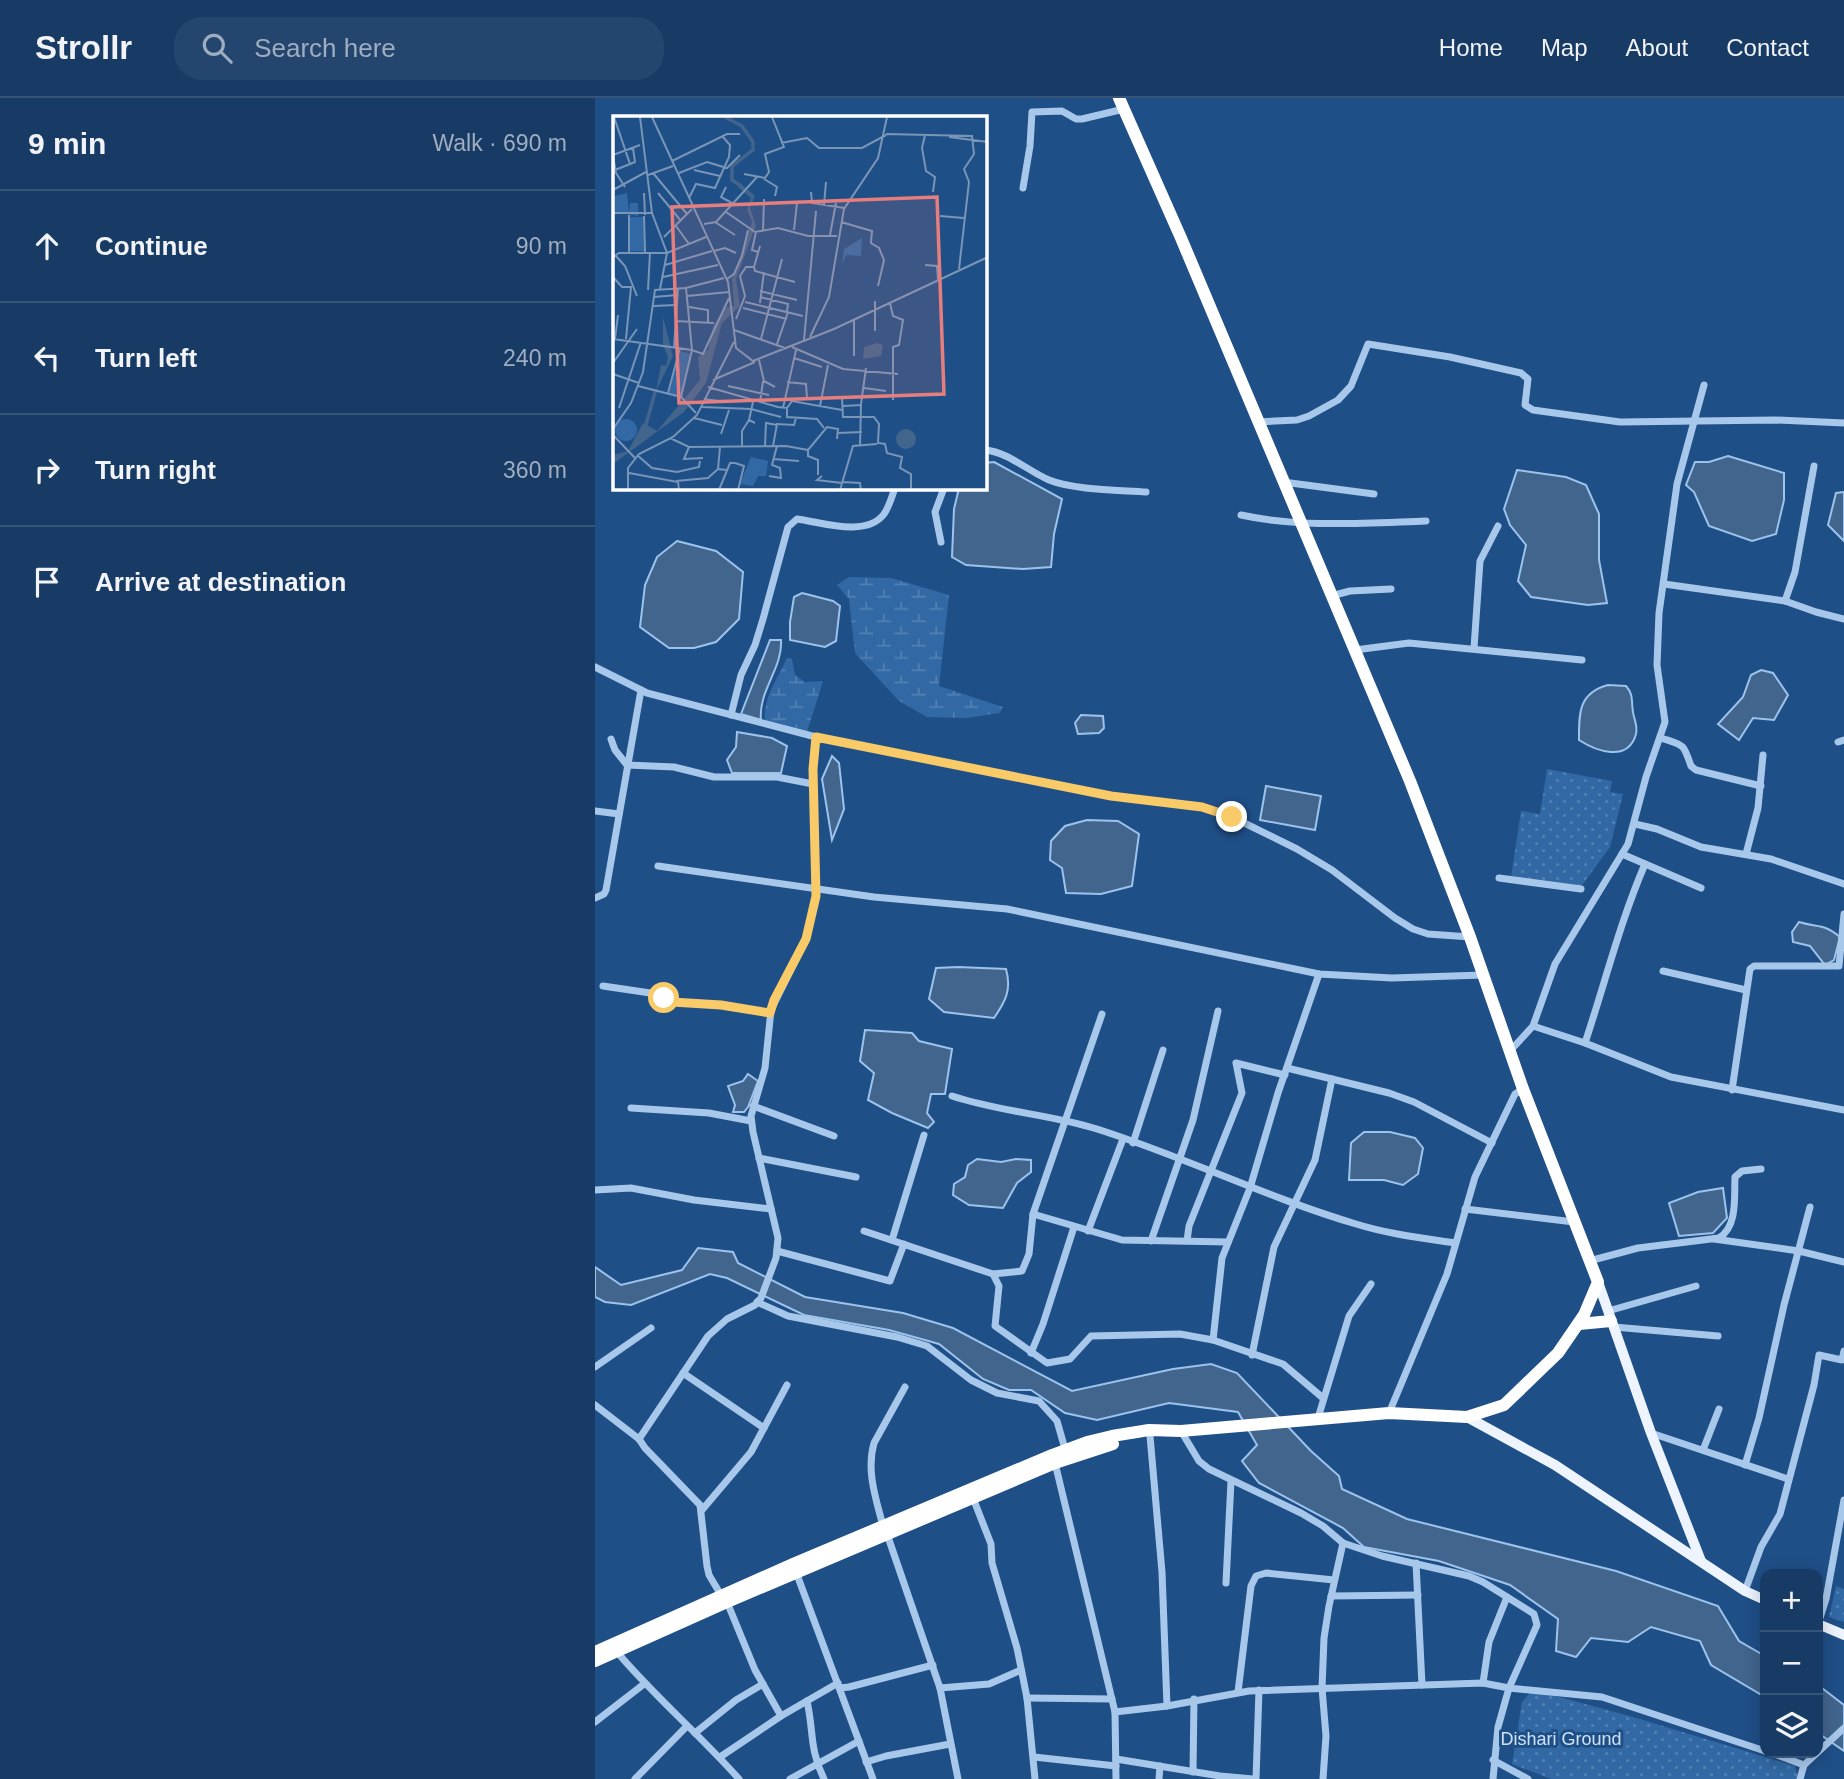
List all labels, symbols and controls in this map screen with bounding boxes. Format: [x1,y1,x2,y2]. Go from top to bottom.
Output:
search box [174,17,664,80]
text: Strollr [35,29,132,66]
icon: search [198,29,236,67]
text: Search here [254,33,396,63]
text: Home [1439,34,1503,61]
text: Map [1541,34,1588,61]
text: About [1626,34,1688,61]
text: Contact [1726,34,1809,61]
inset map [613,116,987,490]
text: 9 min [28,127,106,160]
text: Walk · 690 m [432,130,567,156]
icon: ahead [28,227,66,265]
text: Continue [95,231,208,261]
text: 90 m [516,233,567,259]
icon: left [28,339,66,377]
text: Turn left [95,343,197,373]
text: 240 m [503,345,567,371]
icon: right [28,451,66,489]
text: Turn right [95,455,216,485]
text: 360 m [503,457,567,483]
icon: arrive [28,563,66,601]
text: Arrive at destination [95,567,346,597]
route end [1216,801,1247,832]
route start [648,982,679,1013]
map controls [1760,1569,1823,1758]
button: + [1760,1569,1823,1632]
button: − [1760,1632,1823,1695]
button: layers [1760,1695,1823,1758]
park label: Dishari Ground [1500,1729,1622,1749]

